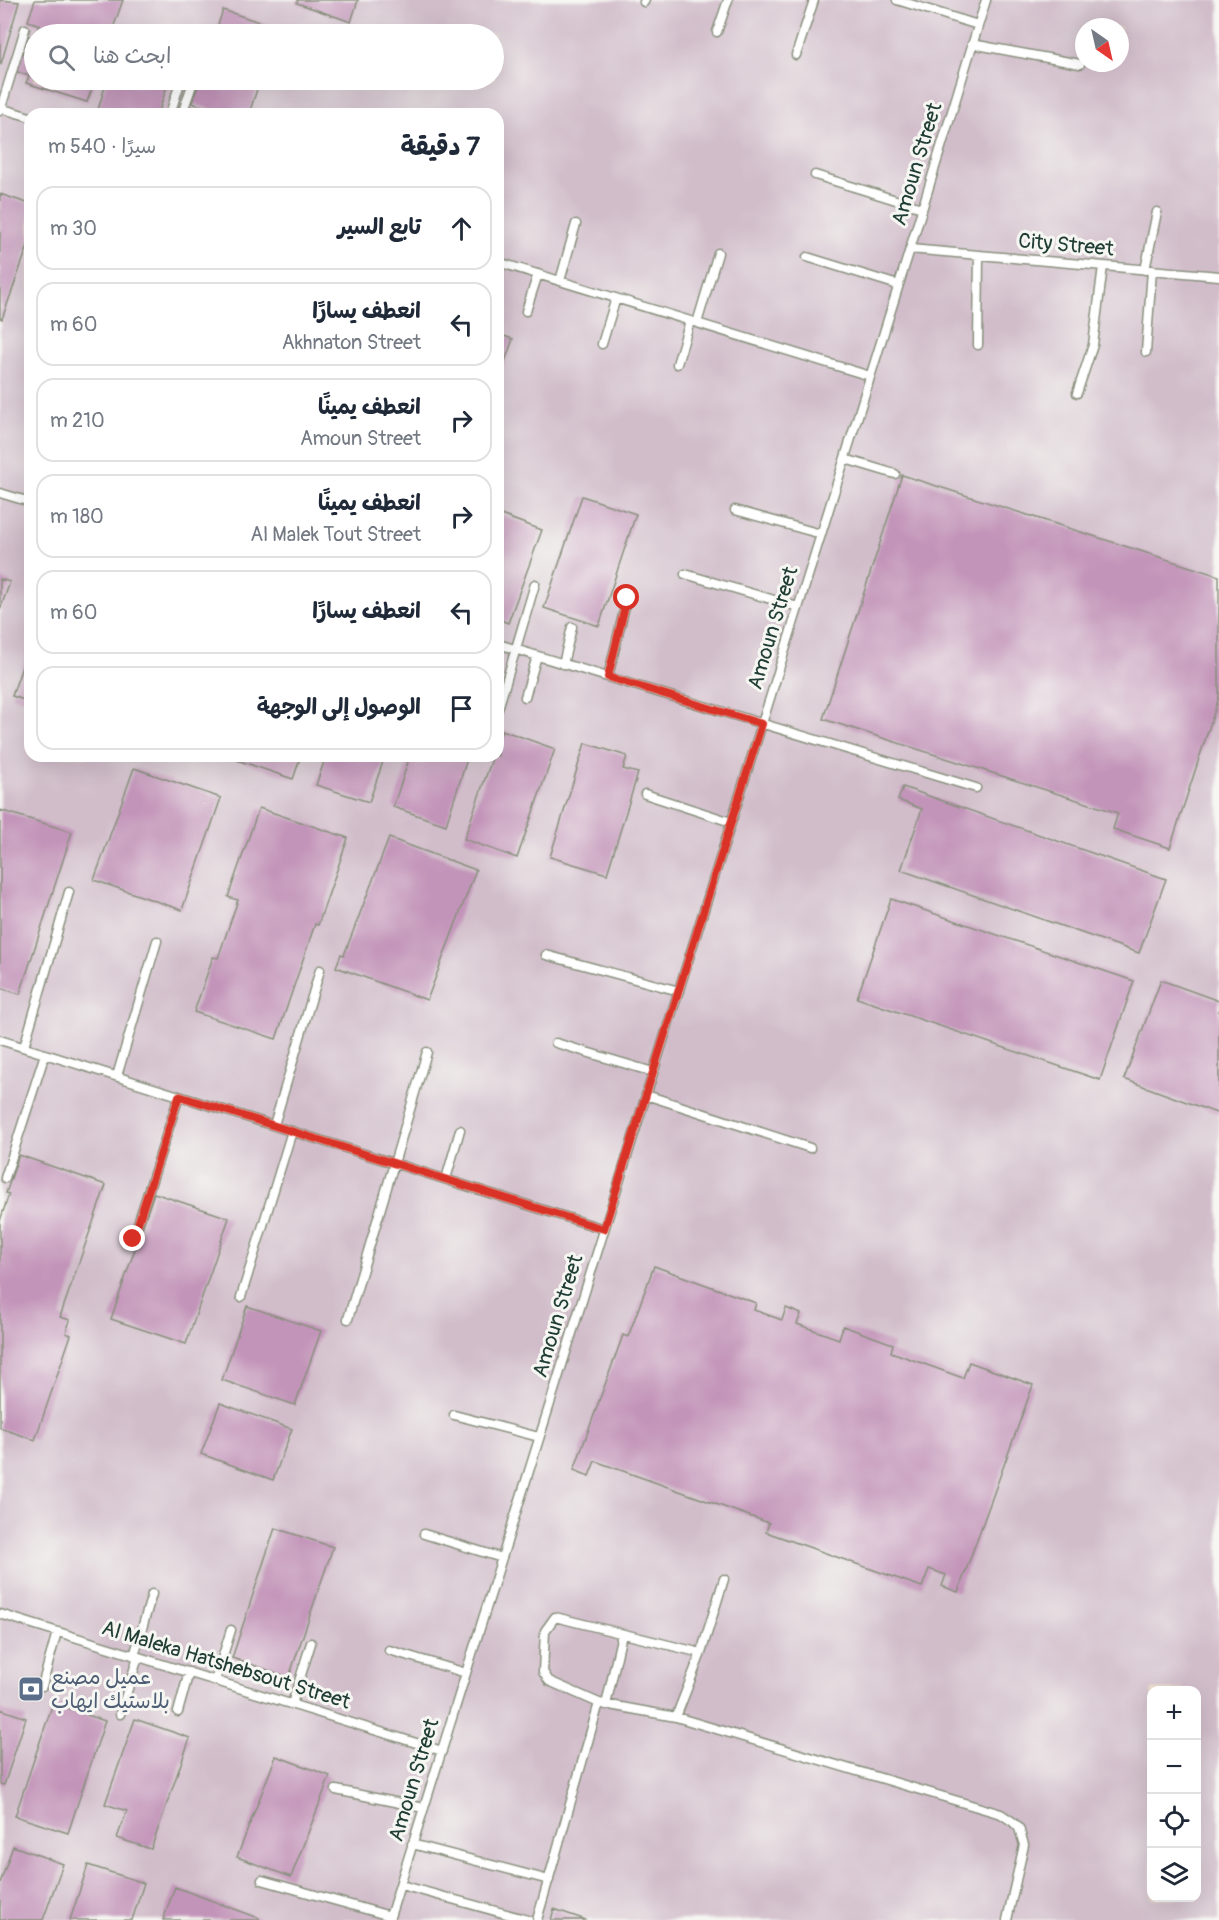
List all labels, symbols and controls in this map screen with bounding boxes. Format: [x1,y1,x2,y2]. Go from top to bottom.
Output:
north arrow [1075,18,1129,72]
search box [24,24,504,90]
icon: search [45,41,78,74]
text: ابحث هنا [93,42,171,70]
street label: Amoun Street [886,99,949,229]
text: 7 دقيقة [401,131,480,163]
text: سيرًا · 540 m [48,134,156,159]
icon: ahead [445,212,478,245]
text: تابع السير [338,213,421,241]
text: 30 m [50,216,97,241]
street label: City Street [1017,227,1115,263]
text: انعطف يسارًا [312,297,421,325]
icon: left [445,308,478,341]
text: 60 m [50,312,97,337]
text: Akhnaton Street [282,330,421,355]
text: انعطف يمينًا [318,393,421,421]
icon: right [445,404,478,437]
text: 210 m [50,408,105,433]
text: Amoun Street [300,426,421,451]
text: انعطف يمينًا [318,489,421,517]
icon: right [445,500,478,533]
text: 180 m [50,504,104,529]
text: Al Malek Tout Street [250,522,421,547]
street label: Amoun Street [742,563,805,693]
route start [613,584,639,610]
icon: left [445,596,478,629]
text: انعطف يسارًا [312,597,421,625]
text: 60 m [50,600,97,625]
icon: arrive [445,692,478,725]
text: الوصول إلى الوجهة [257,693,421,721]
route end [119,1225,145,1251]
street label: Amoun Street [527,1251,590,1381]
street label: Al Maleka Hatshebsout Street [98,1614,354,1716]
place label: عميل مصنع بلاستيك ايهاب [51,1664,170,1715]
bank icon: عميل مصنع بلاستيك ايهاب [16,1674,46,1704]
map controls [1147,1686,1201,1902]
button: + [1147,1686,1201,1740]
street label: Amoun Street [383,1715,446,1845]
button: − [1147,1740,1201,1794]
button: locate [1147,1794,1201,1848]
button: layers [1147,1848,1201,1902]

